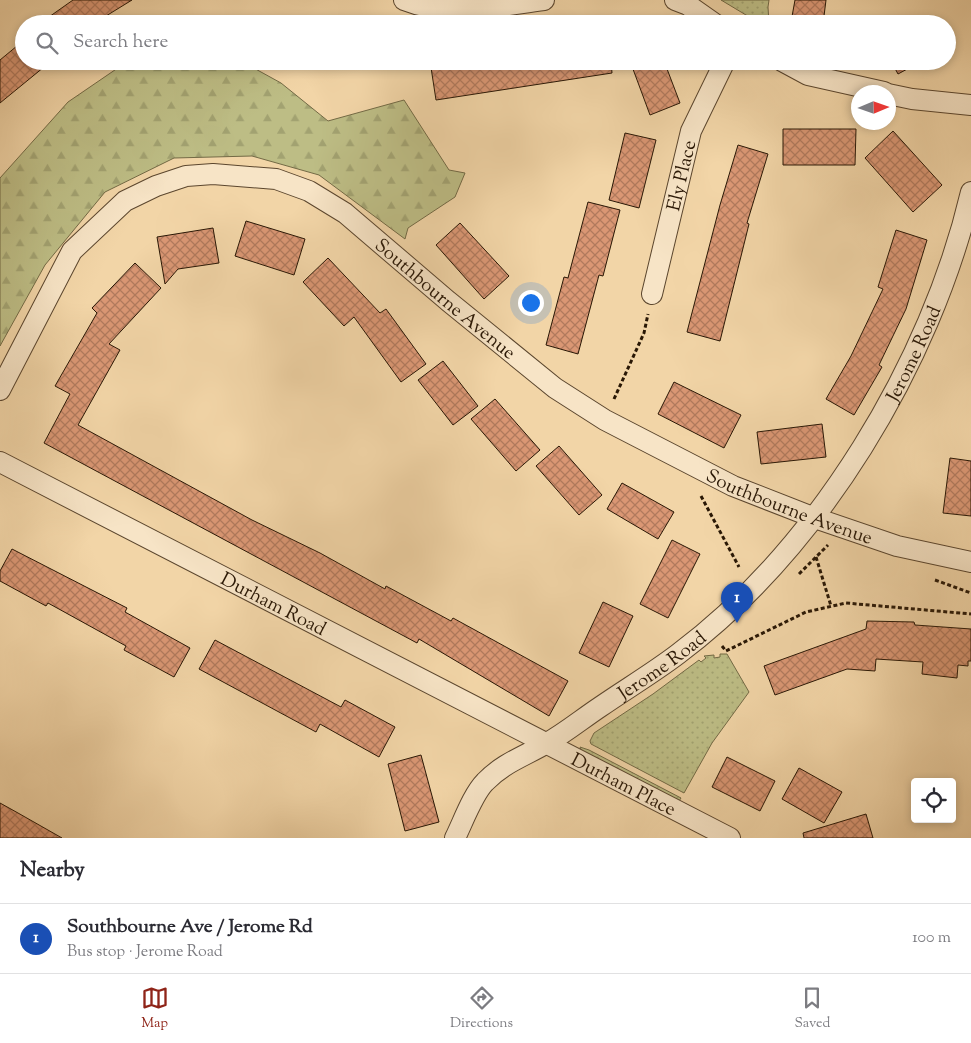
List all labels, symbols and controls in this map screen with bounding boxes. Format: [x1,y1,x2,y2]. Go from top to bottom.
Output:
search box [15,15,956,70]
icon: search [33,29,61,57]
text: Search here [73,29,168,56]
north arrow [851,85,896,130]
street label: Ely Place [661,138,704,214]
street label: Southbourne Avenue [368,233,521,367]
your location [518,290,544,316]
street label: Jerome Road [880,302,949,408]
street label: Southbourne Avenue [701,463,876,553]
street label: Durham Road [215,567,330,644]
pin: 1 [721,582,753,623]
street label: Jerome Road [612,626,713,708]
street label: Durham Place [566,747,680,824]
map controls [911,778,956,823]
button: locate [911,778,956,823]
text: Nearby [20,856,85,886]
text: Southbourne Ave / Jerome Rd [67,914,313,941]
text: 1 [33,927,39,950]
text: 100 m [912,927,951,950]
text: Bus stop · Jerome Road [67,941,223,964]
tab: Map [141,984,169,1034]
tab: Directions [450,984,513,1034]
tab: Saved [794,984,830,1034]

